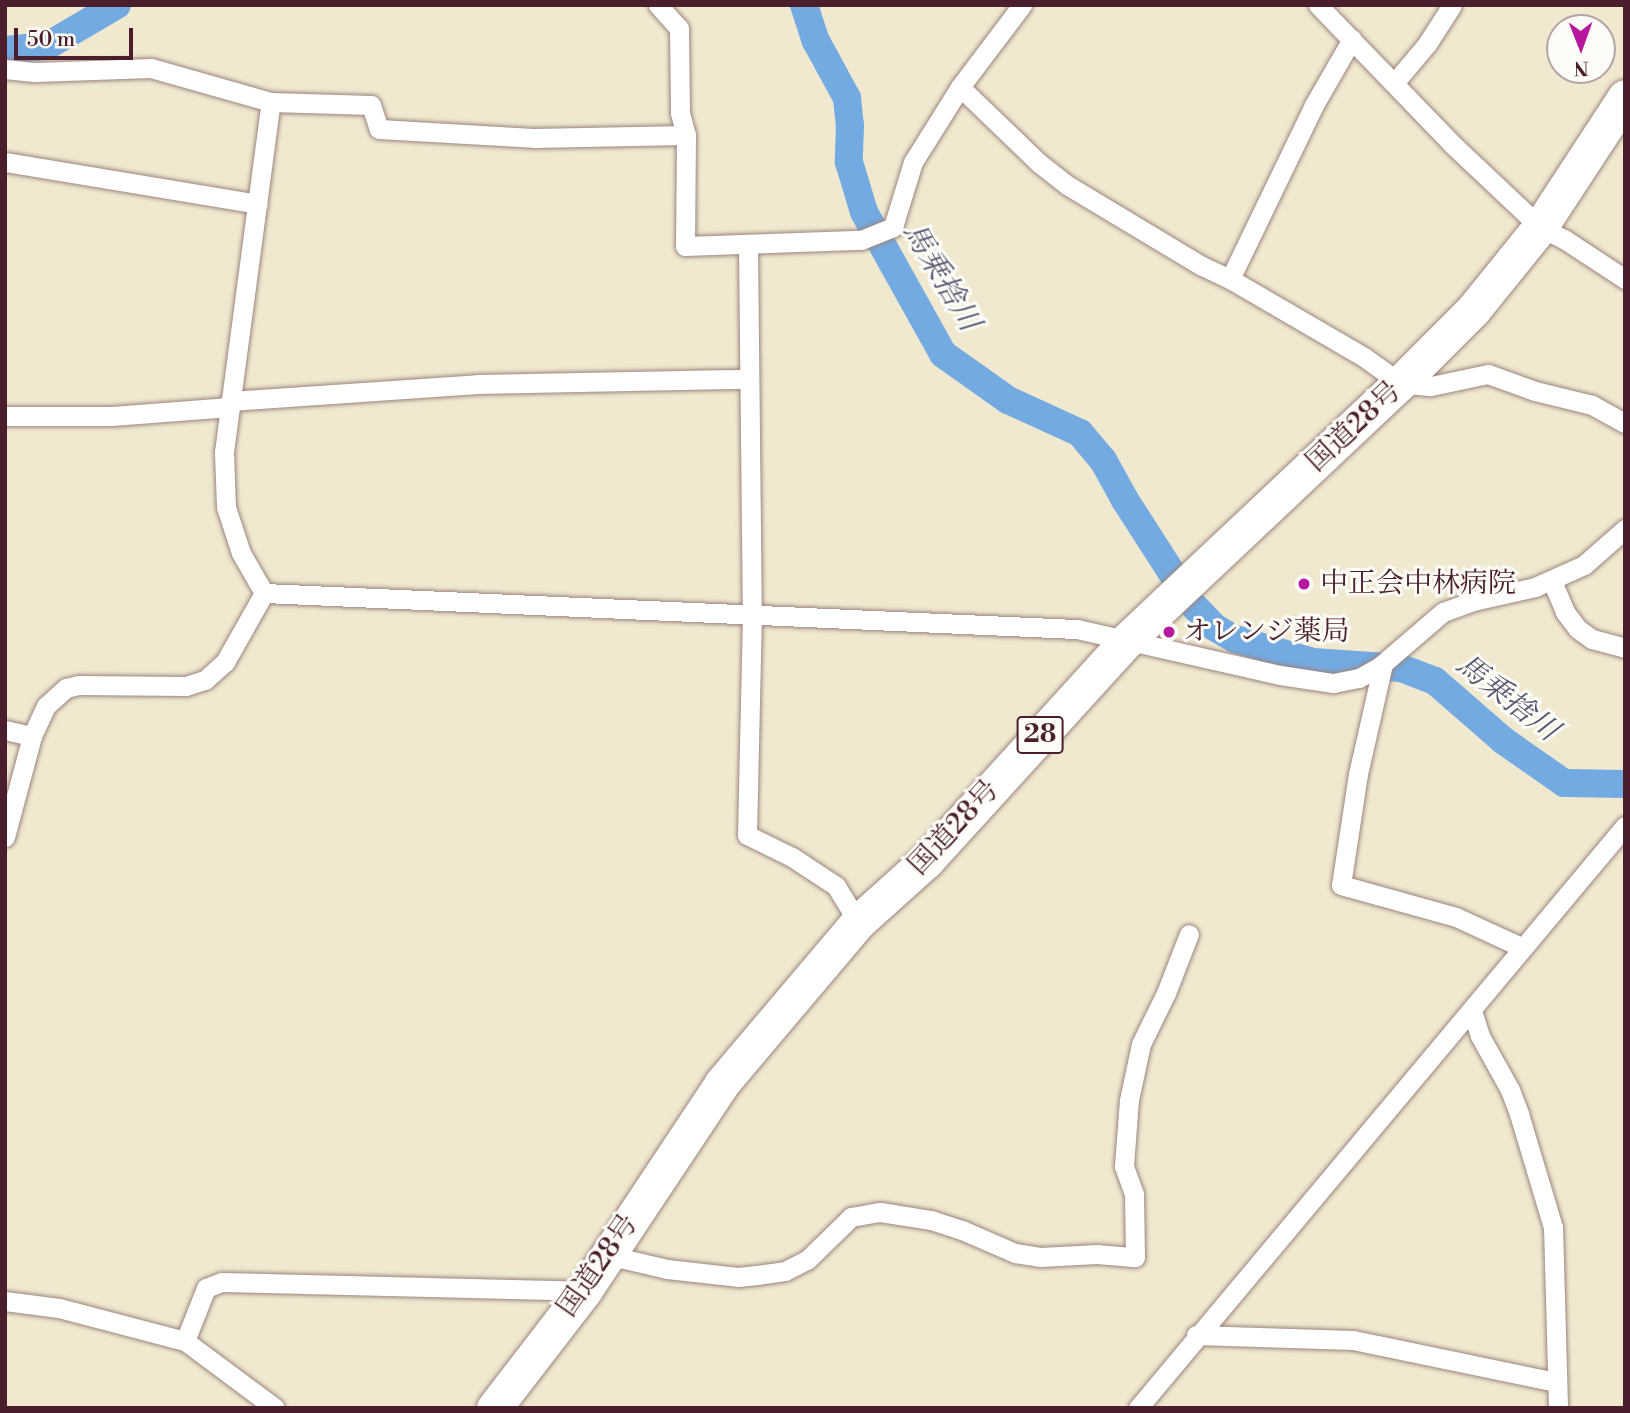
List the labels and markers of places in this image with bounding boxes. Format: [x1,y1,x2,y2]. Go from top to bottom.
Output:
place label: 中正会中林病院 [1320,567,1516,601]
marker: 中正会中林病院 [1294,574,1314,594]
place label: オレンジ薬局 [1183,615,1351,649]
marker: オレンジ薬局 [1161,624,1177,640]

